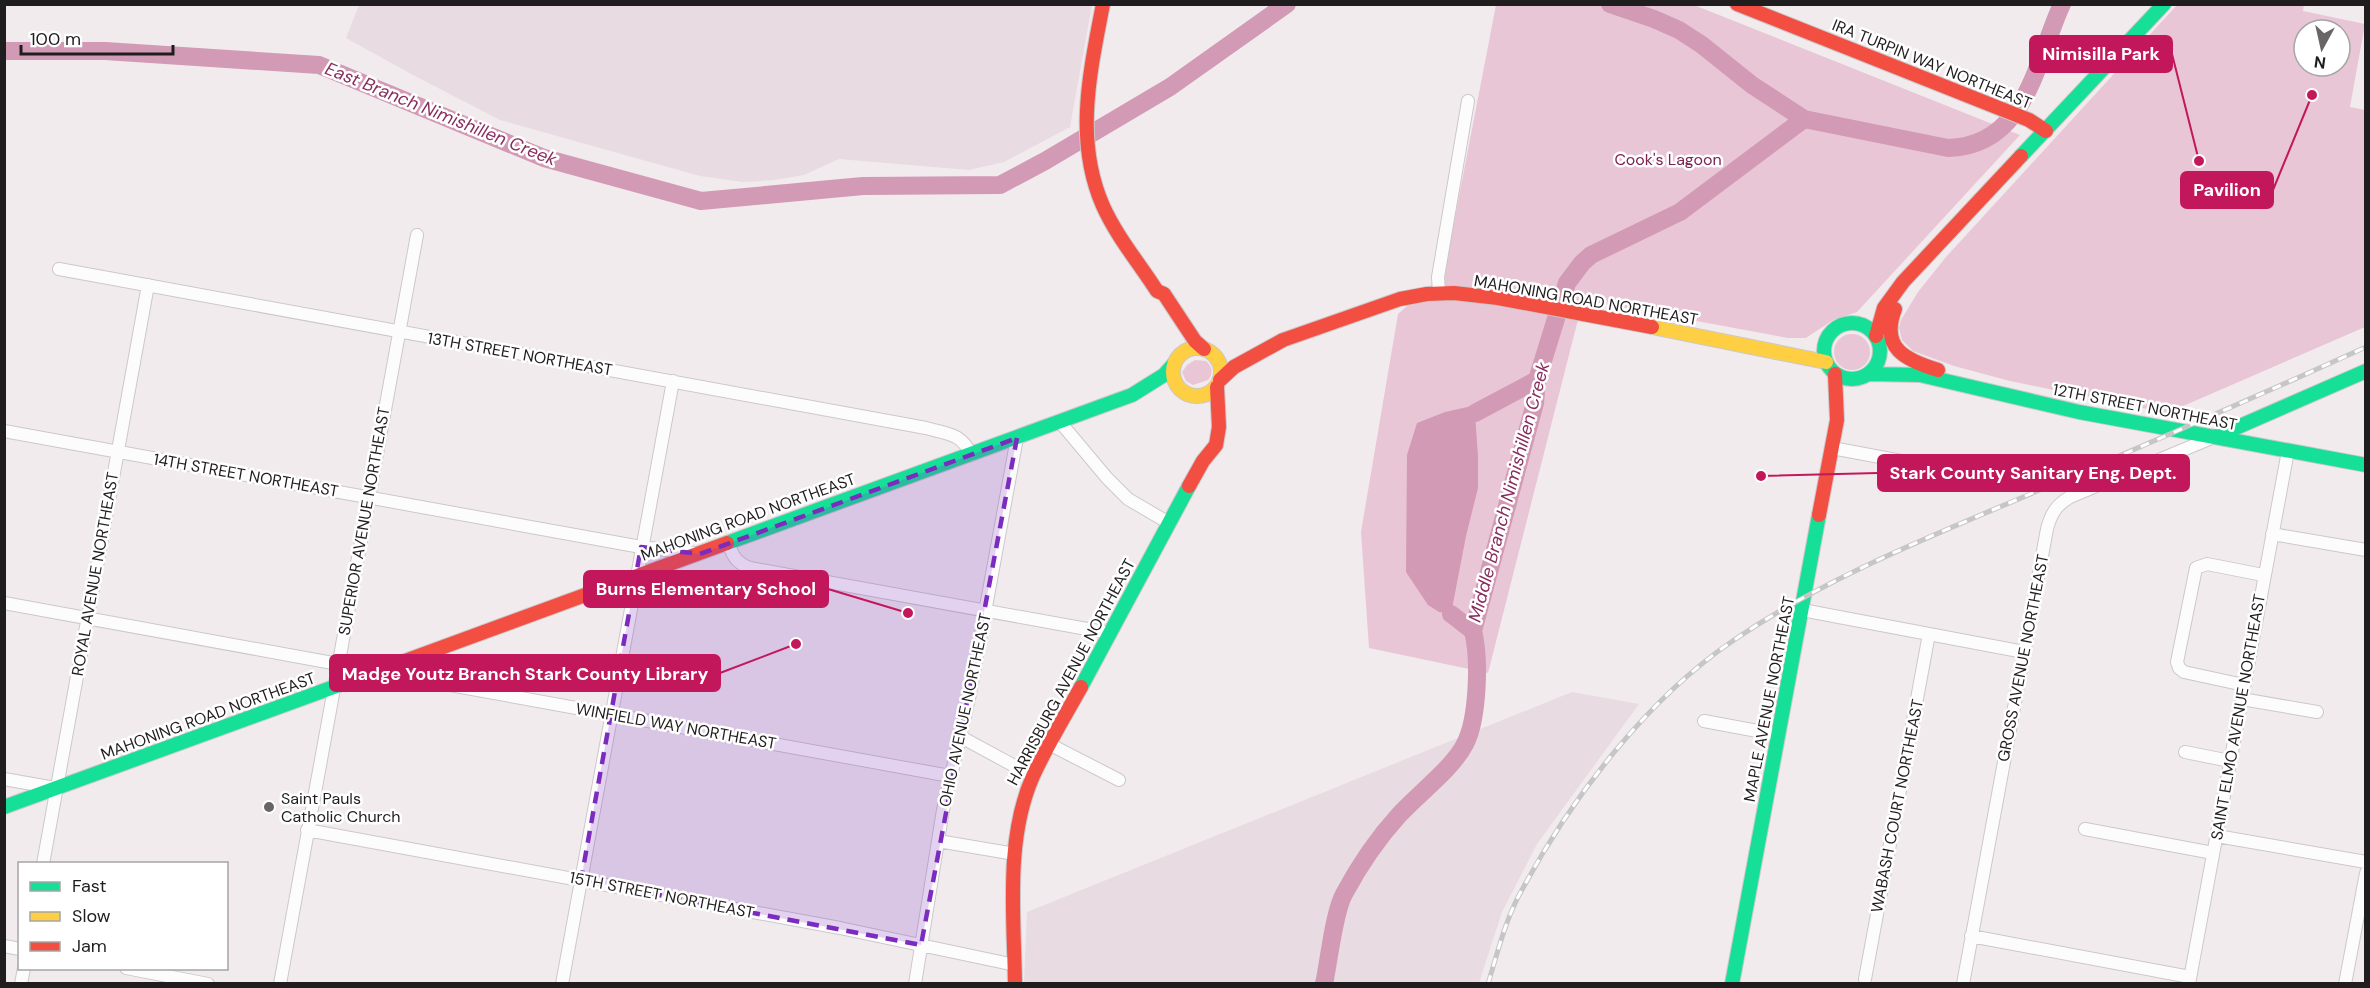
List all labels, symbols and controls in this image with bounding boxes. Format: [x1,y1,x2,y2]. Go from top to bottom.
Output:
street label: IRA TURPIN WAY NORTHEAST [1829,14,2035,114]
scale bar [21,18,172,56]
north arrow [2292,18,2352,78]
text: 100 m [30,27,81,51]
callout: Nimisilla Park [2030,36,2172,72]
text: Nimisilla Park [2042,42,2160,66]
text: N [2313,51,2327,74]
water label: East Branch Nimishillen Creek [322,56,561,172]
park label: Cook's Lagoon [1614,149,1722,170]
callout: Pavilion [2181,172,2273,208]
text: Pavilion [2193,178,2261,202]
street label: MAHONING ROAD NORTHEAST [1472,270,1700,330]
street label: 13TH STREET NORTHEAST [426,327,614,381]
water label: Middle Branch Nimishillen Creek [1463,358,1556,625]
street label: 12TH STREET NORTHEAST [2051,379,2239,435]
street label: SUPERIOR AVENUE NORTHEAST [334,405,394,637]
street label: 14TH STREET NORTHEAST [152,448,340,502]
callout: Stark County Sanitary Eng. Dept. [1878,455,2189,491]
text: Stark County Sanitary Eng. Dept. [1889,461,2177,485]
street label: MAHONING ROAD NORTHEAST [638,468,858,566]
street label: ROYAL AVENUE NORTHEAST [67,470,123,678]
street label: GROSS AVENUE NORTHEAST [1993,552,2053,764]
street label: HARRISBURG AVENUE NORTHEAST [1002,555,1140,789]
callout: Burns Elementary School [584,571,828,607]
text: Burns Elementary School [596,577,816,601]
street label: SAINT ELMO AVENUE NORTHEAST [2206,592,2270,842]
street label: MAPLE AVENUE NORTHEAST [1739,594,1799,804]
street label: OHIO AVENUE NORTHEAST [934,611,996,809]
callout: Madge Youtz Branch Stark County Library [330,655,720,691]
text: Madge Youtz Branch Stark County Library [342,662,708,686]
street label: MAHONING ROAD NORTHEAST [98,667,318,765]
street label: WABASH COURT NORTHEAST [1866,697,1928,915]
street label: WINFIELD WAY NORTHEAST [574,698,778,754]
place label: Saint Pauls Catholic Church [281,788,401,827]
marker: Saint Pauls Catholic Church [262,800,276,814]
legend [18,862,228,970]
street label: 15TH STREET NORTHEAST [568,867,756,923]
text: Fast [72,874,107,898]
text: Slow [72,904,111,928]
text: Jam [72,934,107,958]

